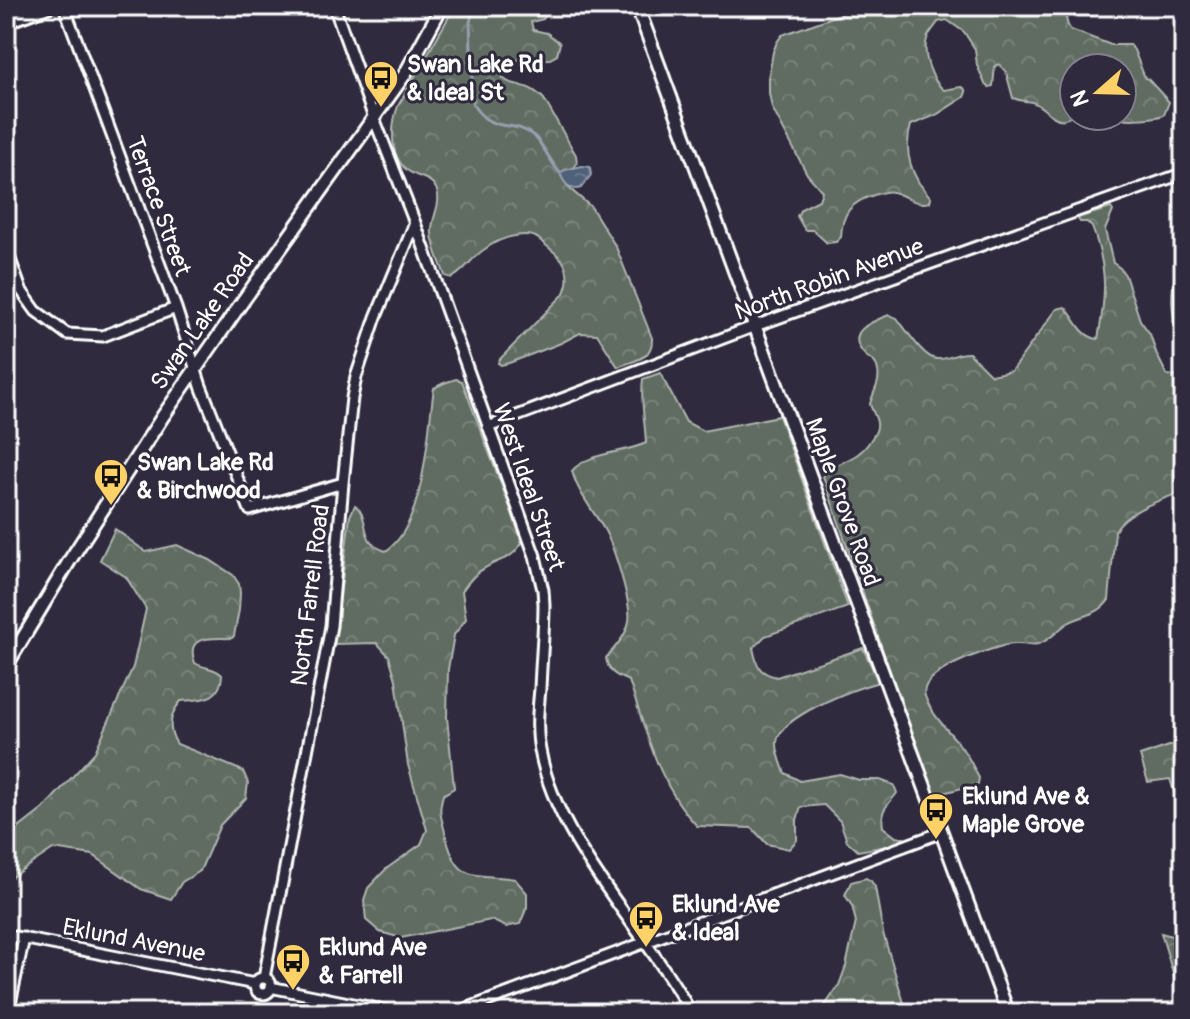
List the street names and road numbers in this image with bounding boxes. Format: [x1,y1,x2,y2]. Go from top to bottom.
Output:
street label: Terrace Street [120,132,197,280]
street label: North Robin Avenue [731,232,928,327]
street label: Swan Lake Road [144,247,260,395]
street label: West Ideal Street [486,399,571,575]
street label: Maple Grove Road [799,414,886,590]
street label: North Farrell Road [285,503,336,688]
street label: Eklund Avenue [60,912,208,969]

